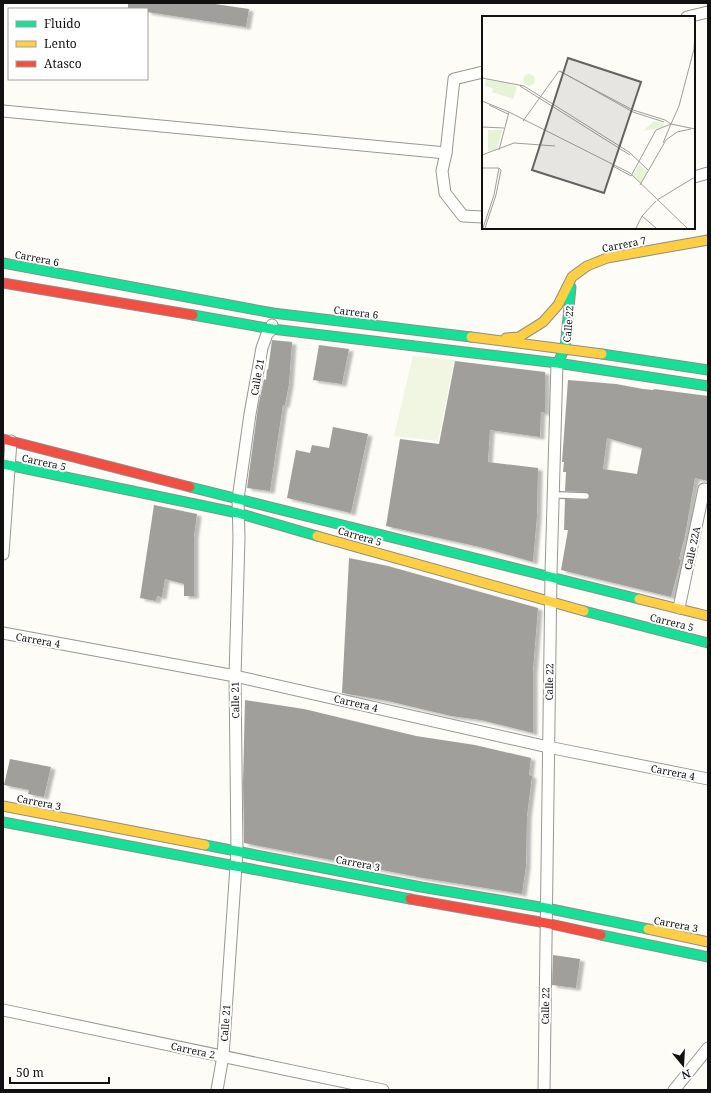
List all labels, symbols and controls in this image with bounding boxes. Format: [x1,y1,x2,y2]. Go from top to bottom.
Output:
legend [8,8,148,80]
text: Fluido [44,15,81,32]
inset map [482,16,695,229]
text: Lento [44,35,77,52]
text: Atasco [44,55,82,72]
street label: Carrera 7 [601,233,648,255]
street label: Carrera 6 [14,247,61,269]
street label: Carrera 6 [333,302,380,322]
street label: Calle 22 [559,305,577,343]
street label: Calle 21 [247,358,267,396]
street label: Carrera 5 [21,450,67,474]
street label: Carrera 5 [337,523,383,549]
street label: Calle 22A [681,524,704,571]
street label: Carrera 5 [649,610,695,634]
street label: Carrera 4 [15,629,62,651]
street label: Calle 22 [542,663,556,701]
street label: Calle 21 [228,681,242,719]
street label: Carrera 4 [333,691,380,715]
street label: Carrera 4 [650,761,697,783]
street label: Carrera 3 [16,791,63,813]
street label: Carrera 3 [335,852,382,874]
street label: Carrera 3 [653,913,700,935]
street label: Calle 22 [538,987,552,1025]
street label: Calle 21 [217,1004,233,1042]
street label: Carrera 2 [170,1038,216,1062]
north arrow [663,1045,703,1085]
scale bar [10,1059,109,1085]
text: 50 m [16,1064,44,1081]
text: N [679,1067,693,1084]

